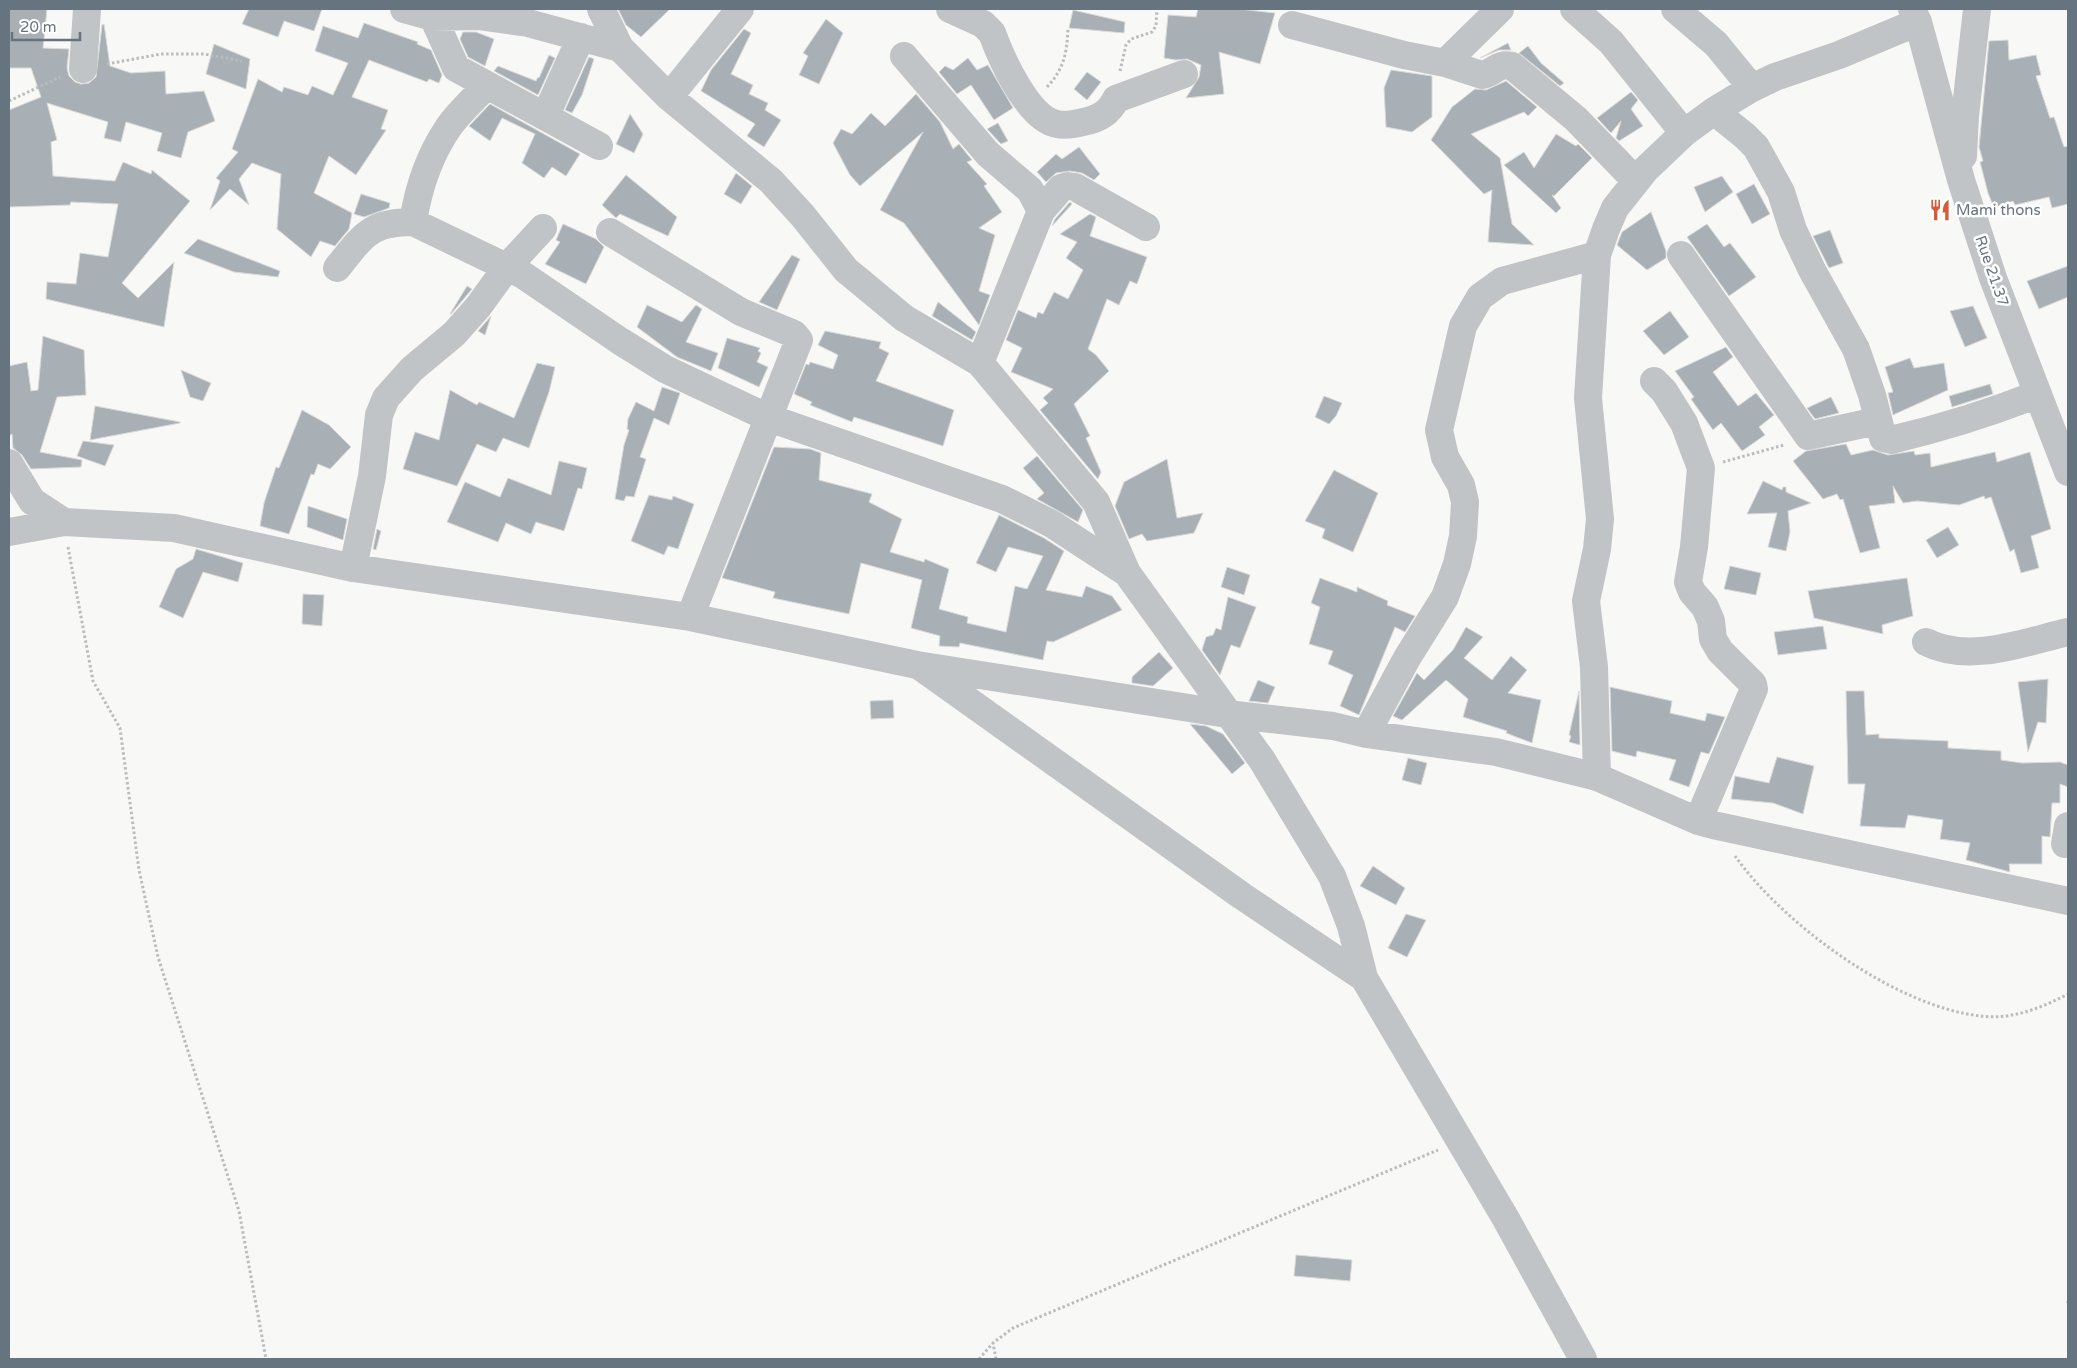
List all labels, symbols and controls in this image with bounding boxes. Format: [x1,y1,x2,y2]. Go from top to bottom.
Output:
scale bar [12,10,80,42]
text: 20 m [20,18,57,36]
restaurant icon: Mami thons [1927,197,1953,223]
place label: Mami thons [1956,201,2041,219]
street label: Rue 21.37 [1971,233,2013,309]

